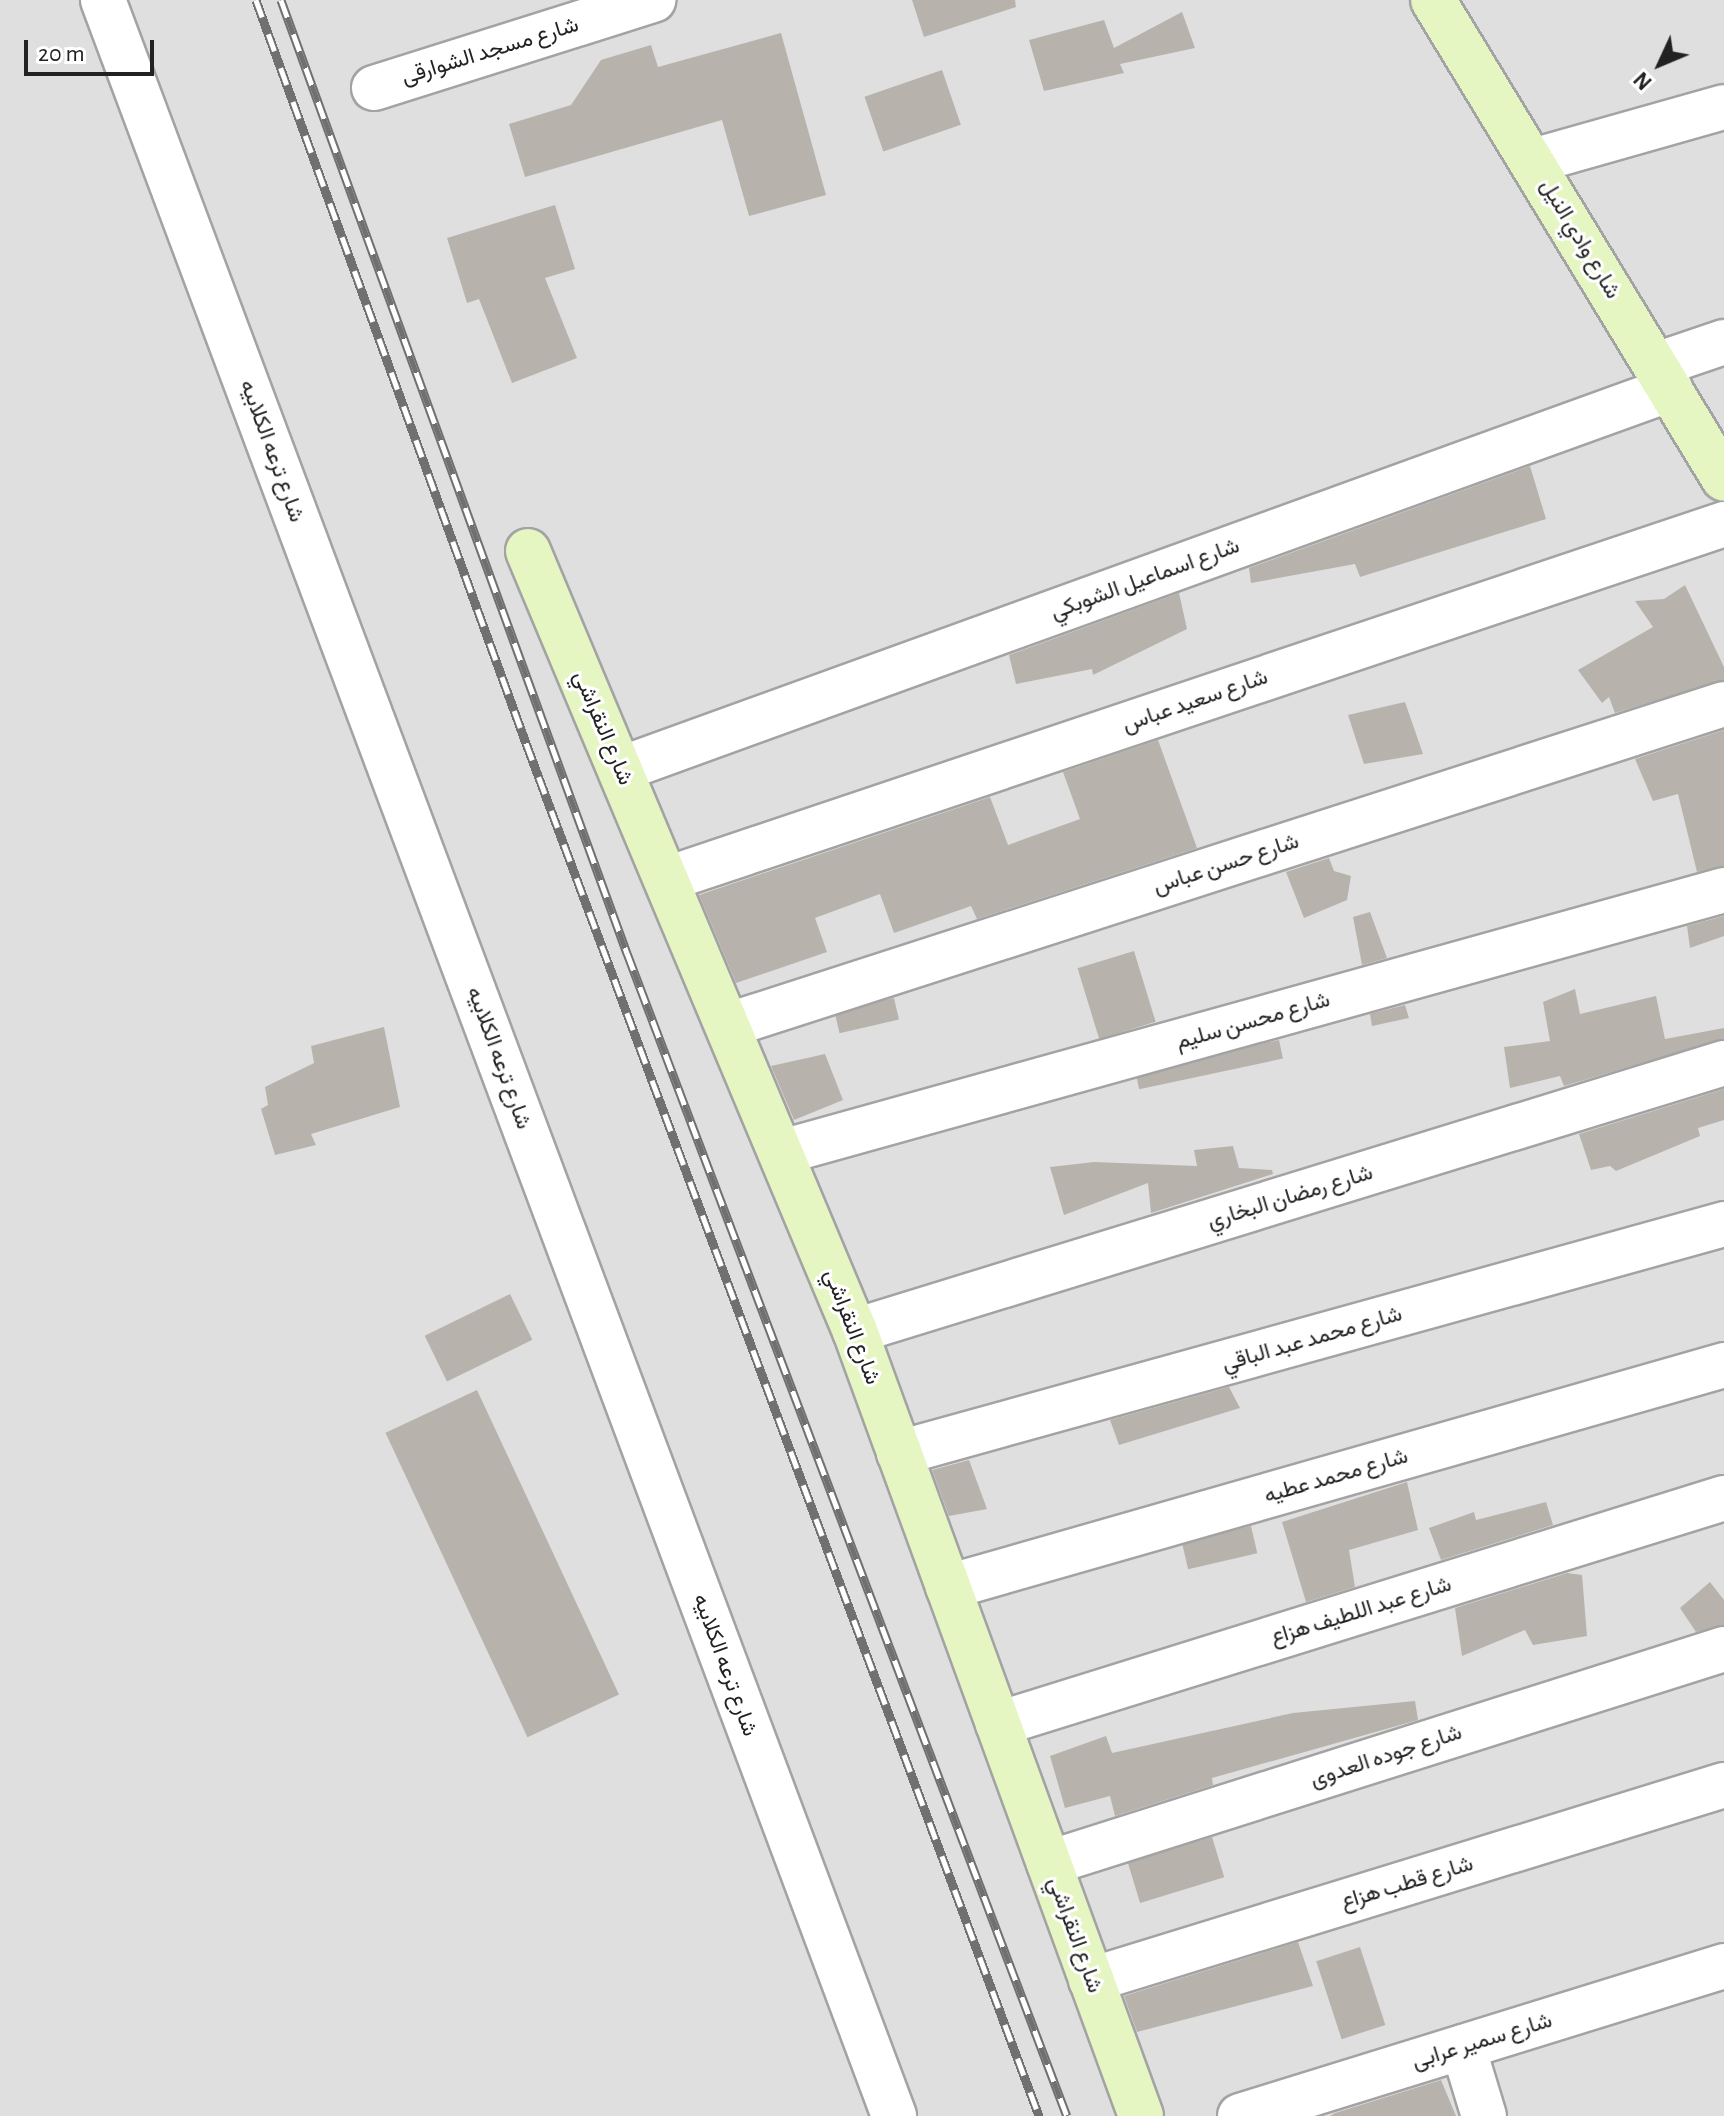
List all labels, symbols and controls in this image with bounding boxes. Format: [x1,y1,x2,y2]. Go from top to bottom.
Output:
street label: شارع مسجد الشوارقى [398,12,582,90]
scale bar [28,24,158,74]
north arrow [1620,24,1700,104]
text: 20 m [38,42,85,66]
text: N [1630,68,1656,94]
street label: شارع وادي النيل [1534,174,1626,304]
street label: شارع ترعه الكلابيه [234,376,310,526]
street label: شارع اسماعيل الشوبكي [1047,533,1243,625]
street label: شارع سعيد عباس [1119,664,1271,738]
street label: شارع النقراشي [567,667,639,789]
street label: شارع حسن عباس [1150,828,1302,900]
street label: شارع ترعه الكلابيه [461,983,537,1133]
street label: شارع محسن سليم [1173,986,1333,1056]
street label: شارع رمضان البخاري [1204,1159,1376,1235]
street label: شارع النقراشي [818,1266,886,1388]
street label: شارع محمد عبد الباقي [1219,1301,1405,1377]
street label: شارع محمد عطيه [1261,1443,1411,1509]
street label: شارع عبد اللطيف هزاع [1267,1571,1455,1651]
street label: شارع ترعه الكلابيه [687,1590,763,1740]
street label: شارع جوده العدوى [1307,1719,1465,1793]
street label: شارع قطب هزاع [1338,1850,1476,1916]
street label: شارع النقراشي [1042,1873,1108,1997]
street label: شارع سمير عرابى [1409,2007,1555,2075]

